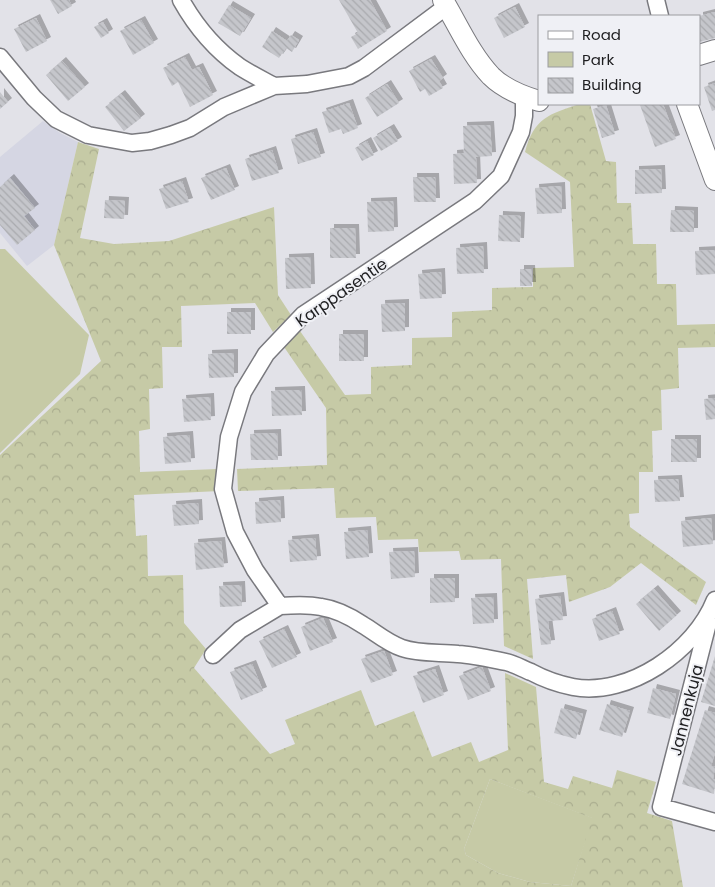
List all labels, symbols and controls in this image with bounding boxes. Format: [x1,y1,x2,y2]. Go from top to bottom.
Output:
legend [538,15,700,105]
text: Road [582,24,621,45]
text: Park [582,49,614,70]
text: Building [582,74,642,95]
street label: Karppasentie [291,252,392,333]
street label: Jannenkuja [664,662,709,758]

